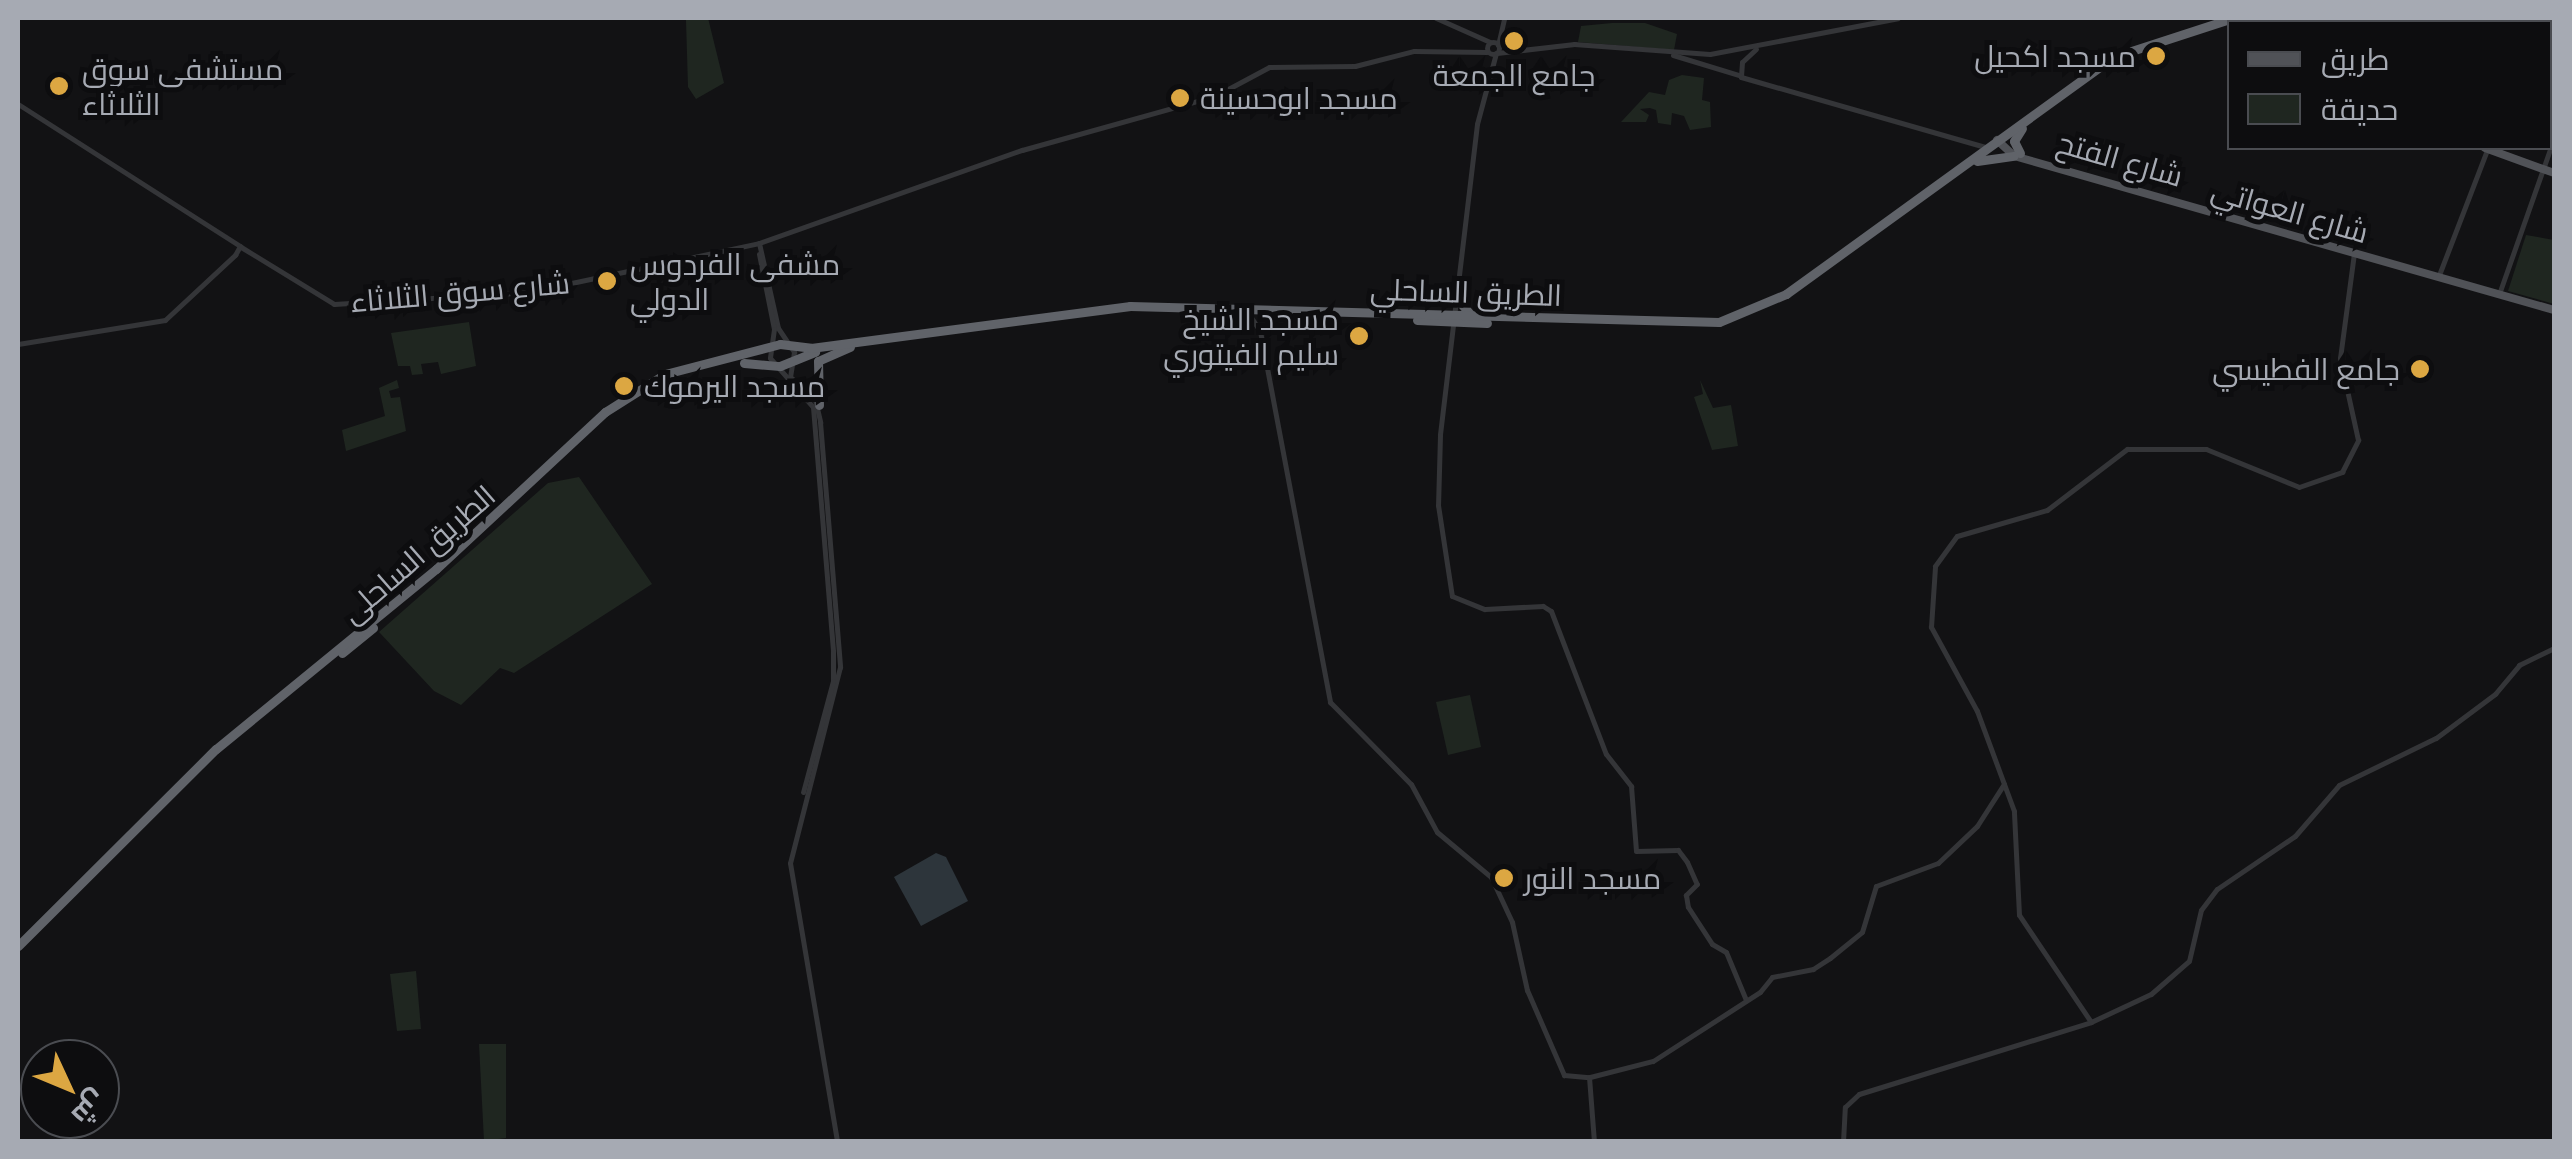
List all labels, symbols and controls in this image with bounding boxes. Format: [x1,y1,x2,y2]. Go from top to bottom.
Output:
legend [2227,20,2552,150]
marker: جامع الجمعة [1503,30,1525,52]
place label: مسجد اكحيل [1974,38,2136,74]
text: طريق [2321,38,2390,79]
marker: مسجد اكحيل [2145,45,2167,67]
place label: مستشفى سوق الثلاثاء [82,51,283,122]
place label: جامع الجمعة [1433,57,1595,93]
marker: مستشفى سوق الثلاثاء [46,73,72,99]
place label: مسجد ابوحسينة [1200,80,1398,116]
marker: مسجد ابوحسينة [1169,87,1191,109]
text: حديقة [2321,88,2398,129]
street label: شارع الفتح [2053,124,2187,194]
street label: شارع العواتي [2208,171,2372,251]
place label: مشفى الفردوس الدولي [630,246,840,316]
street label: شارع سوق الثلاثاء [349,264,571,320]
marker: مشفى الفردوس الدولي [594,268,620,294]
street label: الطريق الساحلي [1369,271,1563,313]
place label: مسجد الشيخ سليم الفيتوري [1163,301,1339,372]
marker: مسجد الشيخ سليم الفيتوري [1348,325,1370,347]
place label: جامع الفطيسي [2212,351,2400,387]
marker: جامع الفطيسي [2409,358,2431,380]
place label: مسجد اليرموك [644,368,825,404]
marker: مسجد اليرموك [613,375,635,397]
street label: الطريق الساحلى [334,477,502,631]
place label: مسجد النور [1524,860,1661,896]
marker: مسجد النور [1493,867,1515,889]
north arrow [20,1039,120,1139]
text: ش [64,1082,116,1135]

